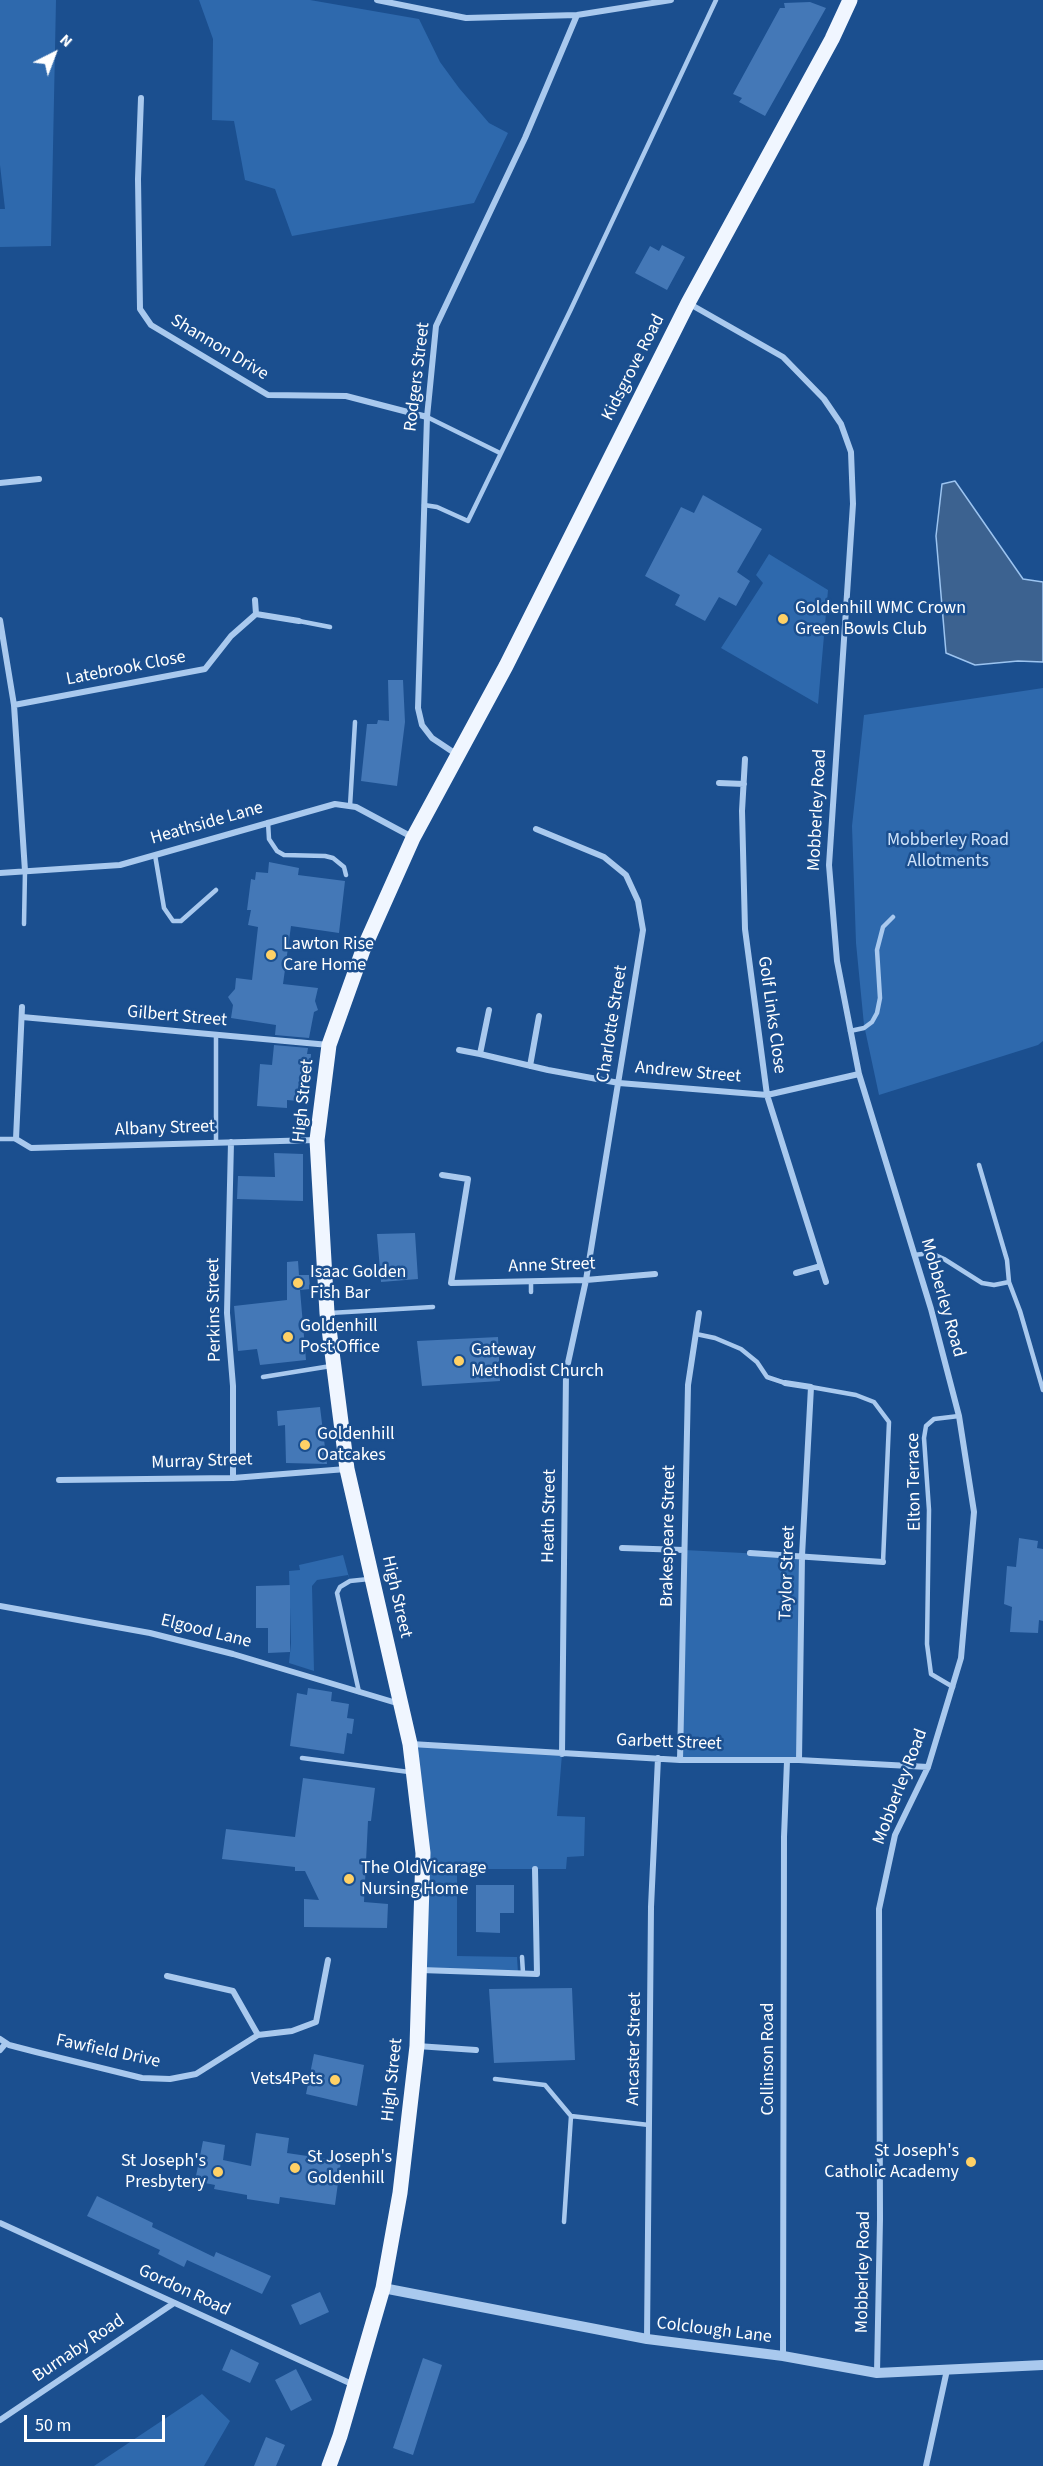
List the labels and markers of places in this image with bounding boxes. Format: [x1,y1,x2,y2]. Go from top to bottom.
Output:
place label: Goldenhill WMC Crown Green Bowls Club [795,598,966,640]
marker: Goldenhill WMC Crown Green Bowls Club [776,612,790,626]
place label: Lawton Rise Care Home [283,934,374,976]
marker: Lawton Rise Care Home [264,948,278,962]
place label: Isaac Golden Fish Bar [310,1262,406,1304]
marker: Isaac Golden Fish Bar [291,1276,305,1290]
place label: Goldenhill Post Office [300,1316,380,1358]
marker: Goldenhill Post Office [281,1330,295,1344]
place label: Gateway Methodist Church [471,1340,604,1382]
marker: Gateway Methodist Church [452,1354,466,1368]
place label: Goldenhill Oatcakes [317,1424,395,1466]
marker: Goldenhill Oatcakes [298,1438,312,1452]
place label: The Old Vicarage Nursing Home [361,1858,487,1900]
marker: The Old Vicarage Nursing Home [342,1872,356,1886]
place label: Vets4Pets [251,2069,323,2091]
marker: Vets4Pets [328,2073,342,2087]
place label: St Joseph's Catholic Academy [824,2141,959,2184]
place label: St Joseph's Goldenhill [307,2147,392,2190]
place label: St Joseph's Presbytery [121,2151,206,2194]
marker: St Joseph's Catholic Academy [964,2155,978,2169]
marker: St Joseph's Goldenhill [288,2161,302,2175]
marker: St Joseph's Presbytery [211,2165,225,2179]

